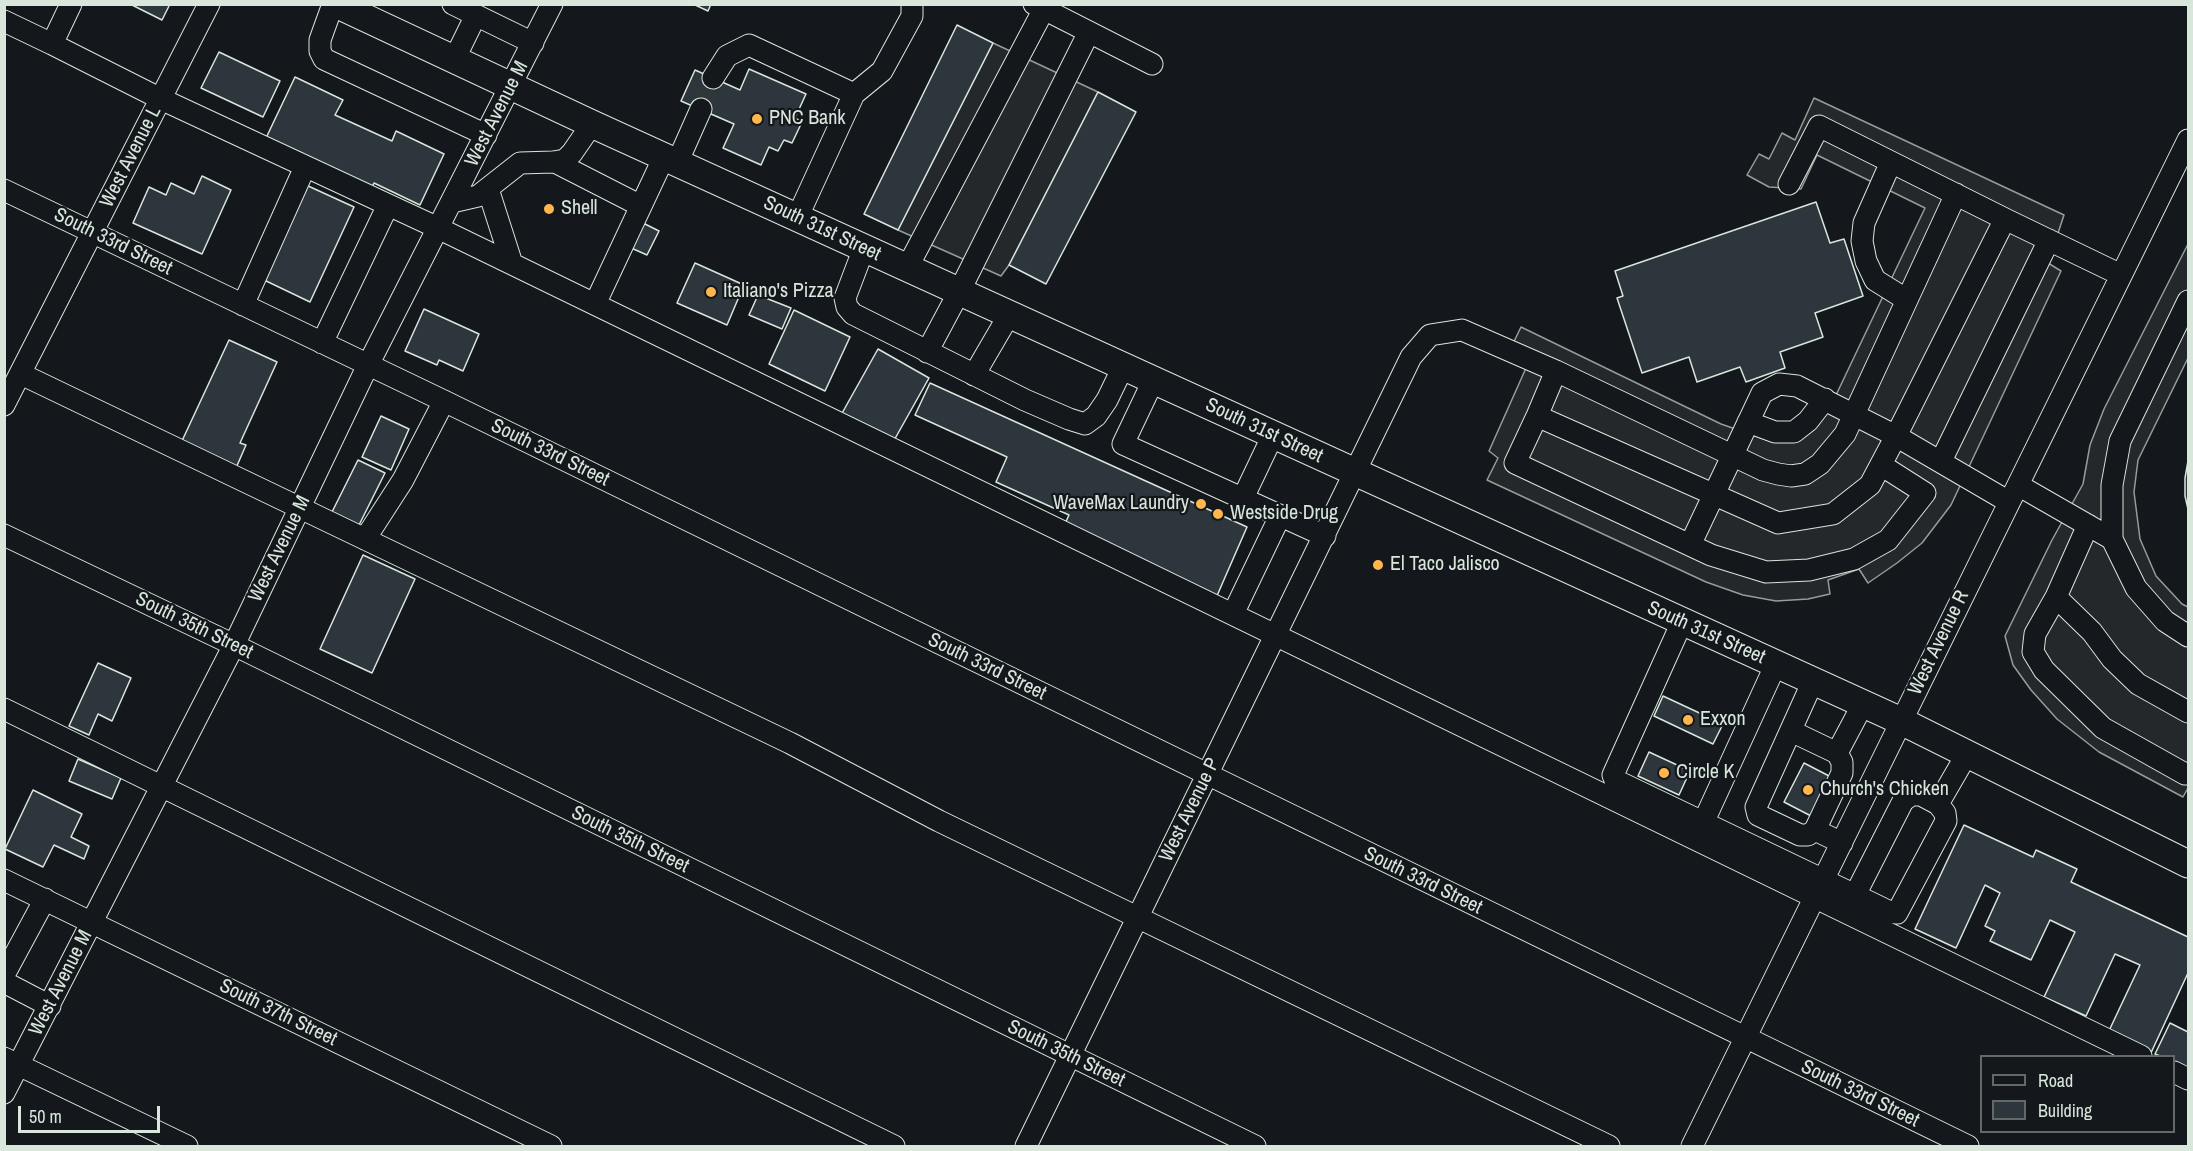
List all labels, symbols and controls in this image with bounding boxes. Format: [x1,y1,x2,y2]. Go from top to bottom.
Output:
street label: West Avenue M [460,57,534,171]
street label: West Avenue L [95,102,167,212]
place label: PNC Bank [769,107,846,131]
marker: PNC Bank [750,112,764,126]
street label: South 31st Street [759,191,885,267]
place label: Shell [561,197,597,221]
marker: Shell [542,202,556,216]
street label: South 33rd Street [50,203,176,281]
place label: Italiano's Pizza [723,280,834,304]
marker: Italiano's Pizza [704,285,718,299]
street label: South 31st Street [1201,393,1327,469]
street label: South 33rd Street [487,414,613,492]
street label: West Avenue M [244,492,316,606]
place label: WaveMax Laundry [1053,492,1189,516]
marker: WaveMax Laundry [1194,497,1208,511]
place label: Westside Drug [1230,502,1338,526]
marker: Westside Drug [1211,507,1225,521]
place label: El Taco Jalisco [1390,553,1500,577]
marker: El Taco Jalisco [1371,558,1385,572]
street label: South 35th Street [131,587,257,665]
street label: West Avenue R [1903,587,1975,699]
street label: South 31st Street [1643,596,1769,670]
street label: South 33rd Street [924,628,1050,706]
place label: Exxon [1700,708,1746,732]
marker: Exxon [1681,713,1695,727]
street label: West Avenue P [1155,754,1225,866]
place label: Circle K [1676,761,1734,785]
marker: Circle K [1657,766,1671,780]
place label: Church's Chicken [1820,778,1949,802]
marker: Church's Chicken [1801,783,1815,797]
street label: South 35th Street [567,801,693,879]
street label: South 33rd Street [1360,842,1486,920]
street label: West Avenue M [24,926,98,1040]
street label: South 37th Street [215,974,341,1052]
street label: South 35th Street [1003,1015,1129,1093]
street label: South 33rd Street [1797,1055,1923,1133]
legend [1980,1055,2175,1133]
text: Road [2038,1068,2073,1093]
scale bar [21,1094,164,1132]
text: Building [2038,1098,2092,1123]
text: 50 m [29,1104,62,1129]

